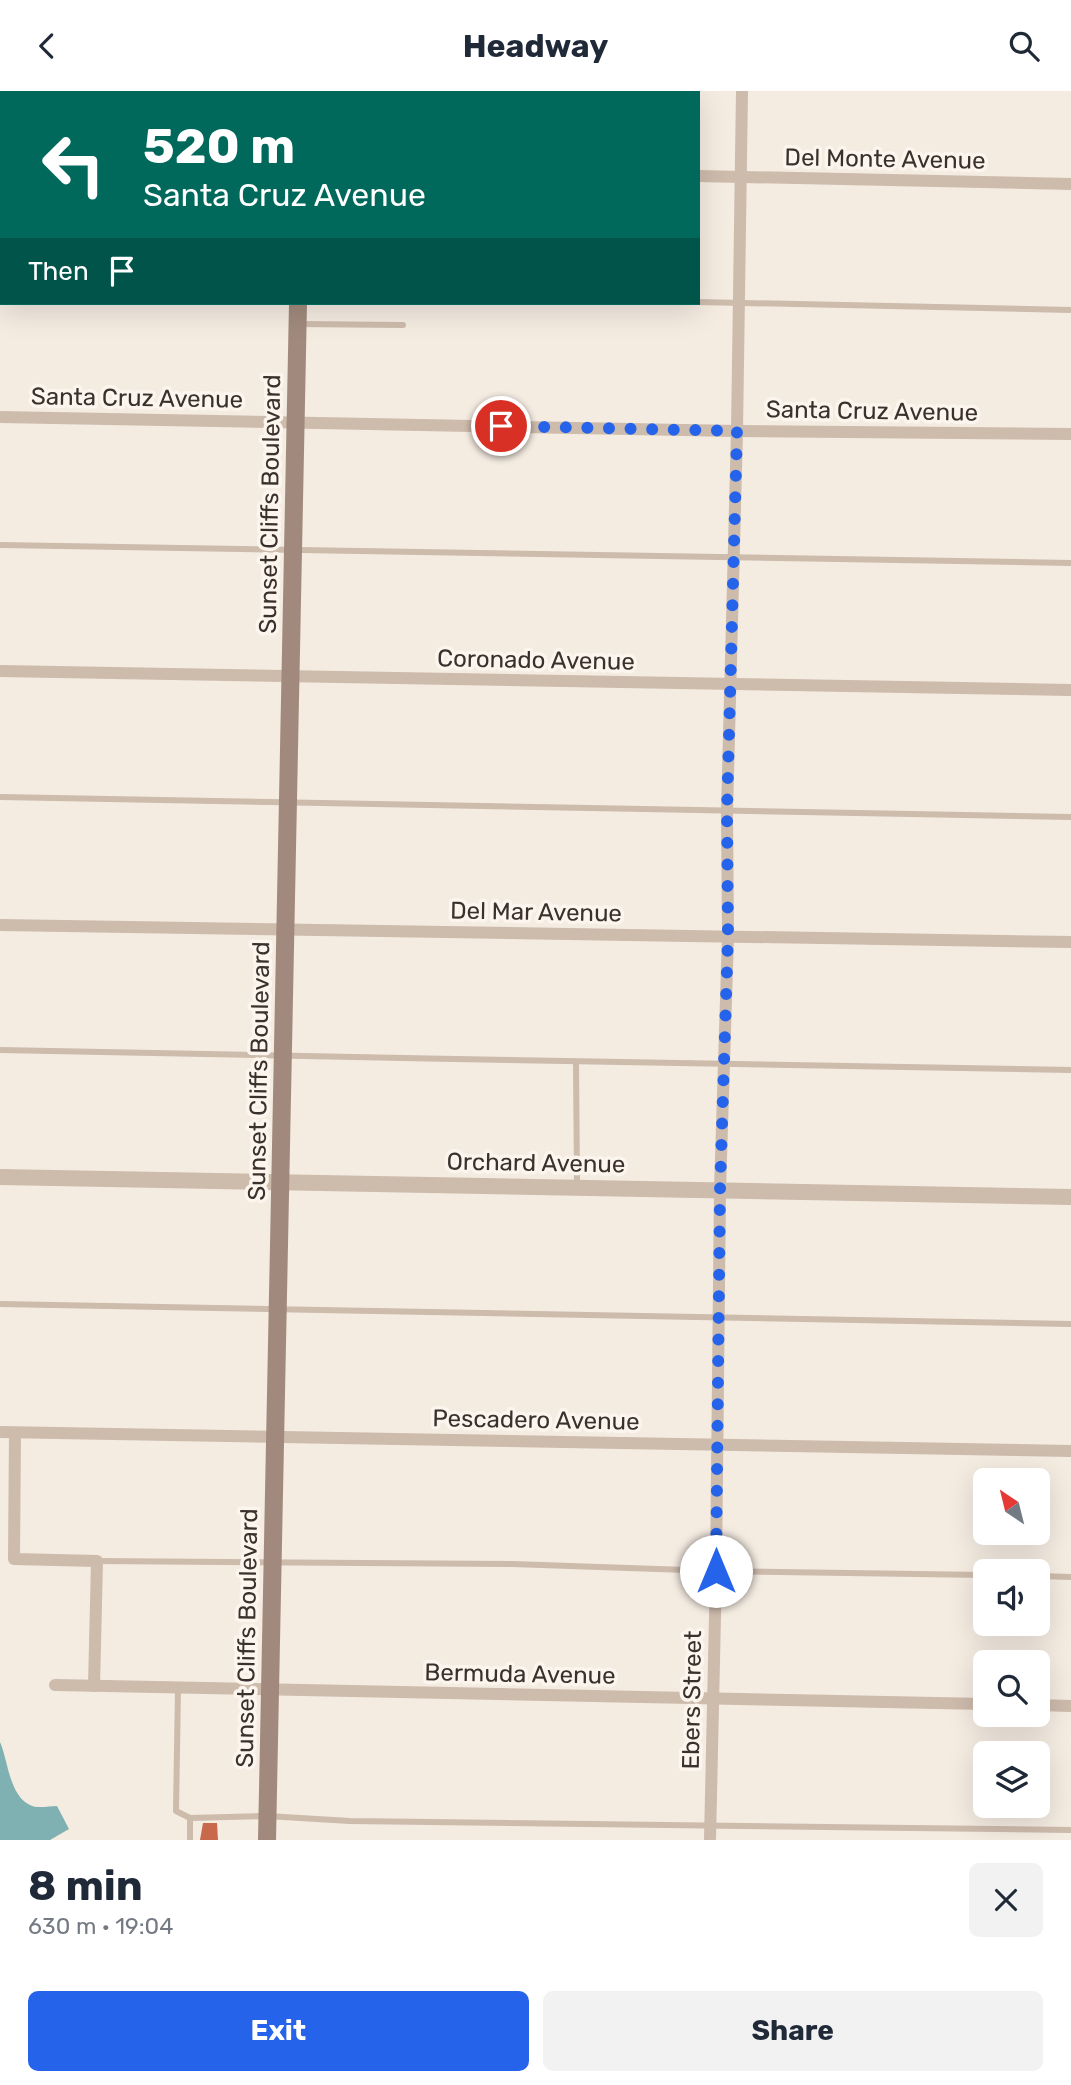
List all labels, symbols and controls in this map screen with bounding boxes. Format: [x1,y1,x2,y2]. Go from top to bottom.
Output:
icon: back [28,27,66,65]
text: Headway [463,27,608,65]
icon: search [1005,27,1043,65]
text: 520 m [143,117,295,175]
icon: left [28,119,119,210]
street label: Del Monte Avenue [784,143,986,175]
text: Santa Cruz Avenue [143,176,426,214]
icon: arrive [103,252,141,290]
text: Then [28,256,89,287]
street label: Sunset Cliffs Boulevard [254,374,286,634]
street label: Santa Cruz Avenue [31,382,243,414]
street label: Santa Cruz Avenue [766,395,978,427]
pin [471,396,531,456]
icon: arrive [482,407,520,445]
street label: Coronado Avenue [437,644,635,676]
street label: Del Mar Avenue [450,897,622,927]
street label: Sunset Cliffs Boulevard [243,941,275,1201]
street label: Orchard Avenue [446,1147,626,1179]
street label: Pescadero Avenue [432,1404,640,1436]
north arrow [973,1468,1050,1545]
map controls [973,1468,1050,1818]
street label: Sunset Cliffs Boulevard [231,1508,263,1768]
position arrow [679,1534,753,1608]
button: sound [973,1559,1050,1636]
street label: Ebers Street [677,1630,707,1770]
button: search [973,1650,1050,1727]
street label: Bermuda Avenue [424,1658,616,1690]
button: layers [973,1741,1050,1818]
text: 8 min [28,1861,143,1911]
button: close [969,1863,1043,1937]
text: 630 m · 19:04 [28,1912,174,1940]
button: Exit [28,1991,529,2071]
button: Share [543,1991,1043,2071]

